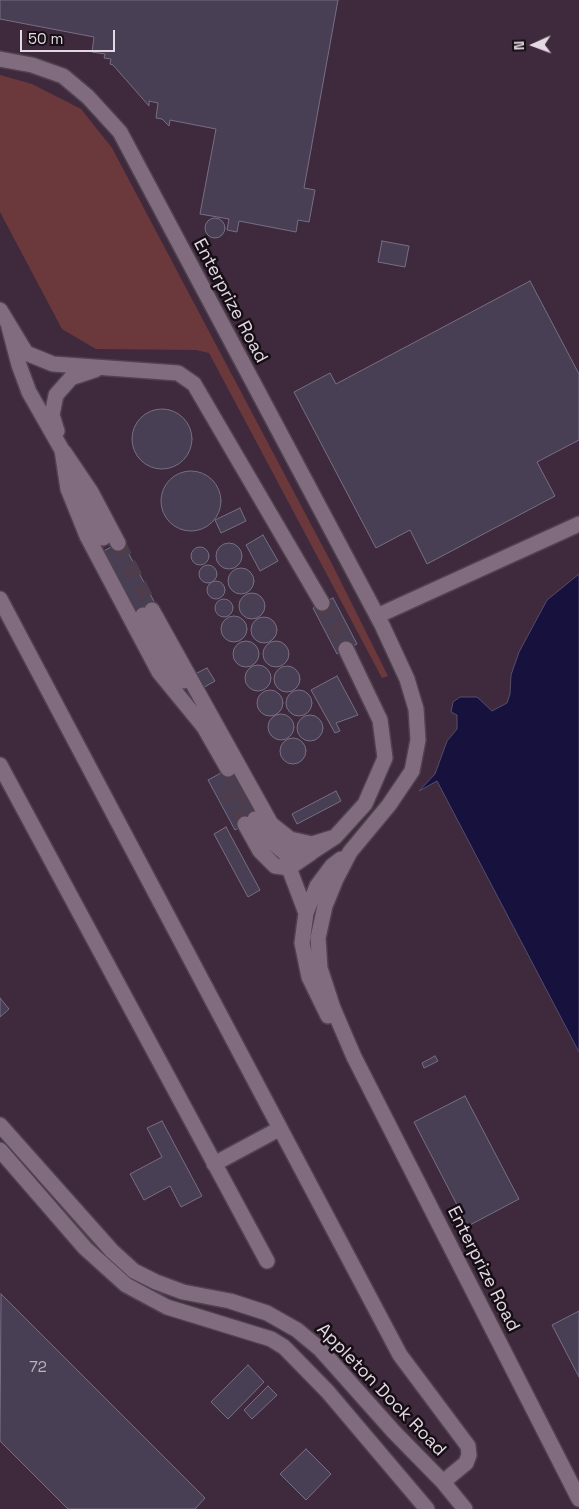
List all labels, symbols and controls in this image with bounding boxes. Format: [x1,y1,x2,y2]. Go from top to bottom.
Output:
scale bar [22,20,118,52]
north arrow [509,20,559,70]
text: 50 m [28,29,63,48]
text: N [510,41,528,51]
street label: Enterprize Road [188,235,272,367]
street label: Enterprize Road [442,1203,524,1335]
street label: Appleton Dock Road [312,1319,450,1461]
house number: 72 [29,1359,47,1377]

